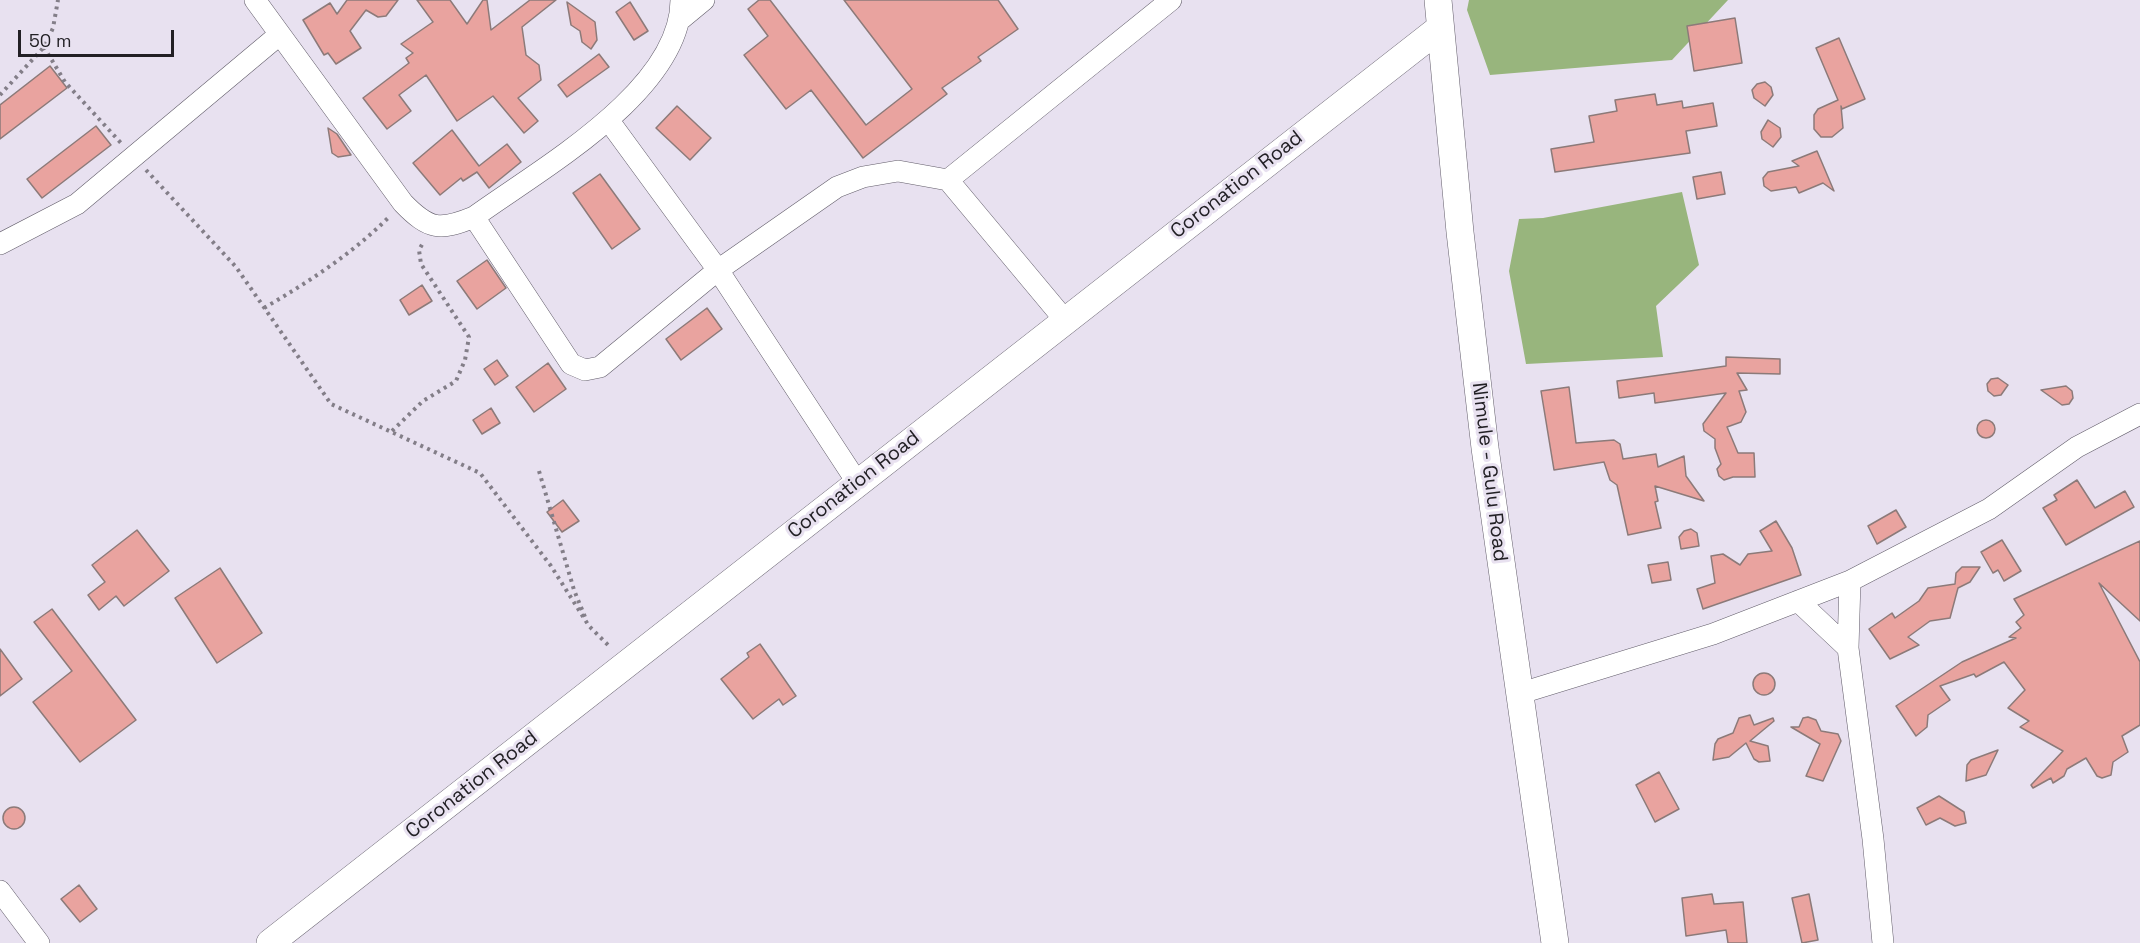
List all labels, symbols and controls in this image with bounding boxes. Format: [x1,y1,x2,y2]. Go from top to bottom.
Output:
scale bar [21,18,177,56]
text: 50 m [29,29,71,52]
street label: Coronation Road [1166,126,1308,244]
street label: Nimule - Gulu Road [1466,381,1512,563]
street label: Coronation Road [783,426,925,544]
street label: Coronation Road [401,726,543,844]

